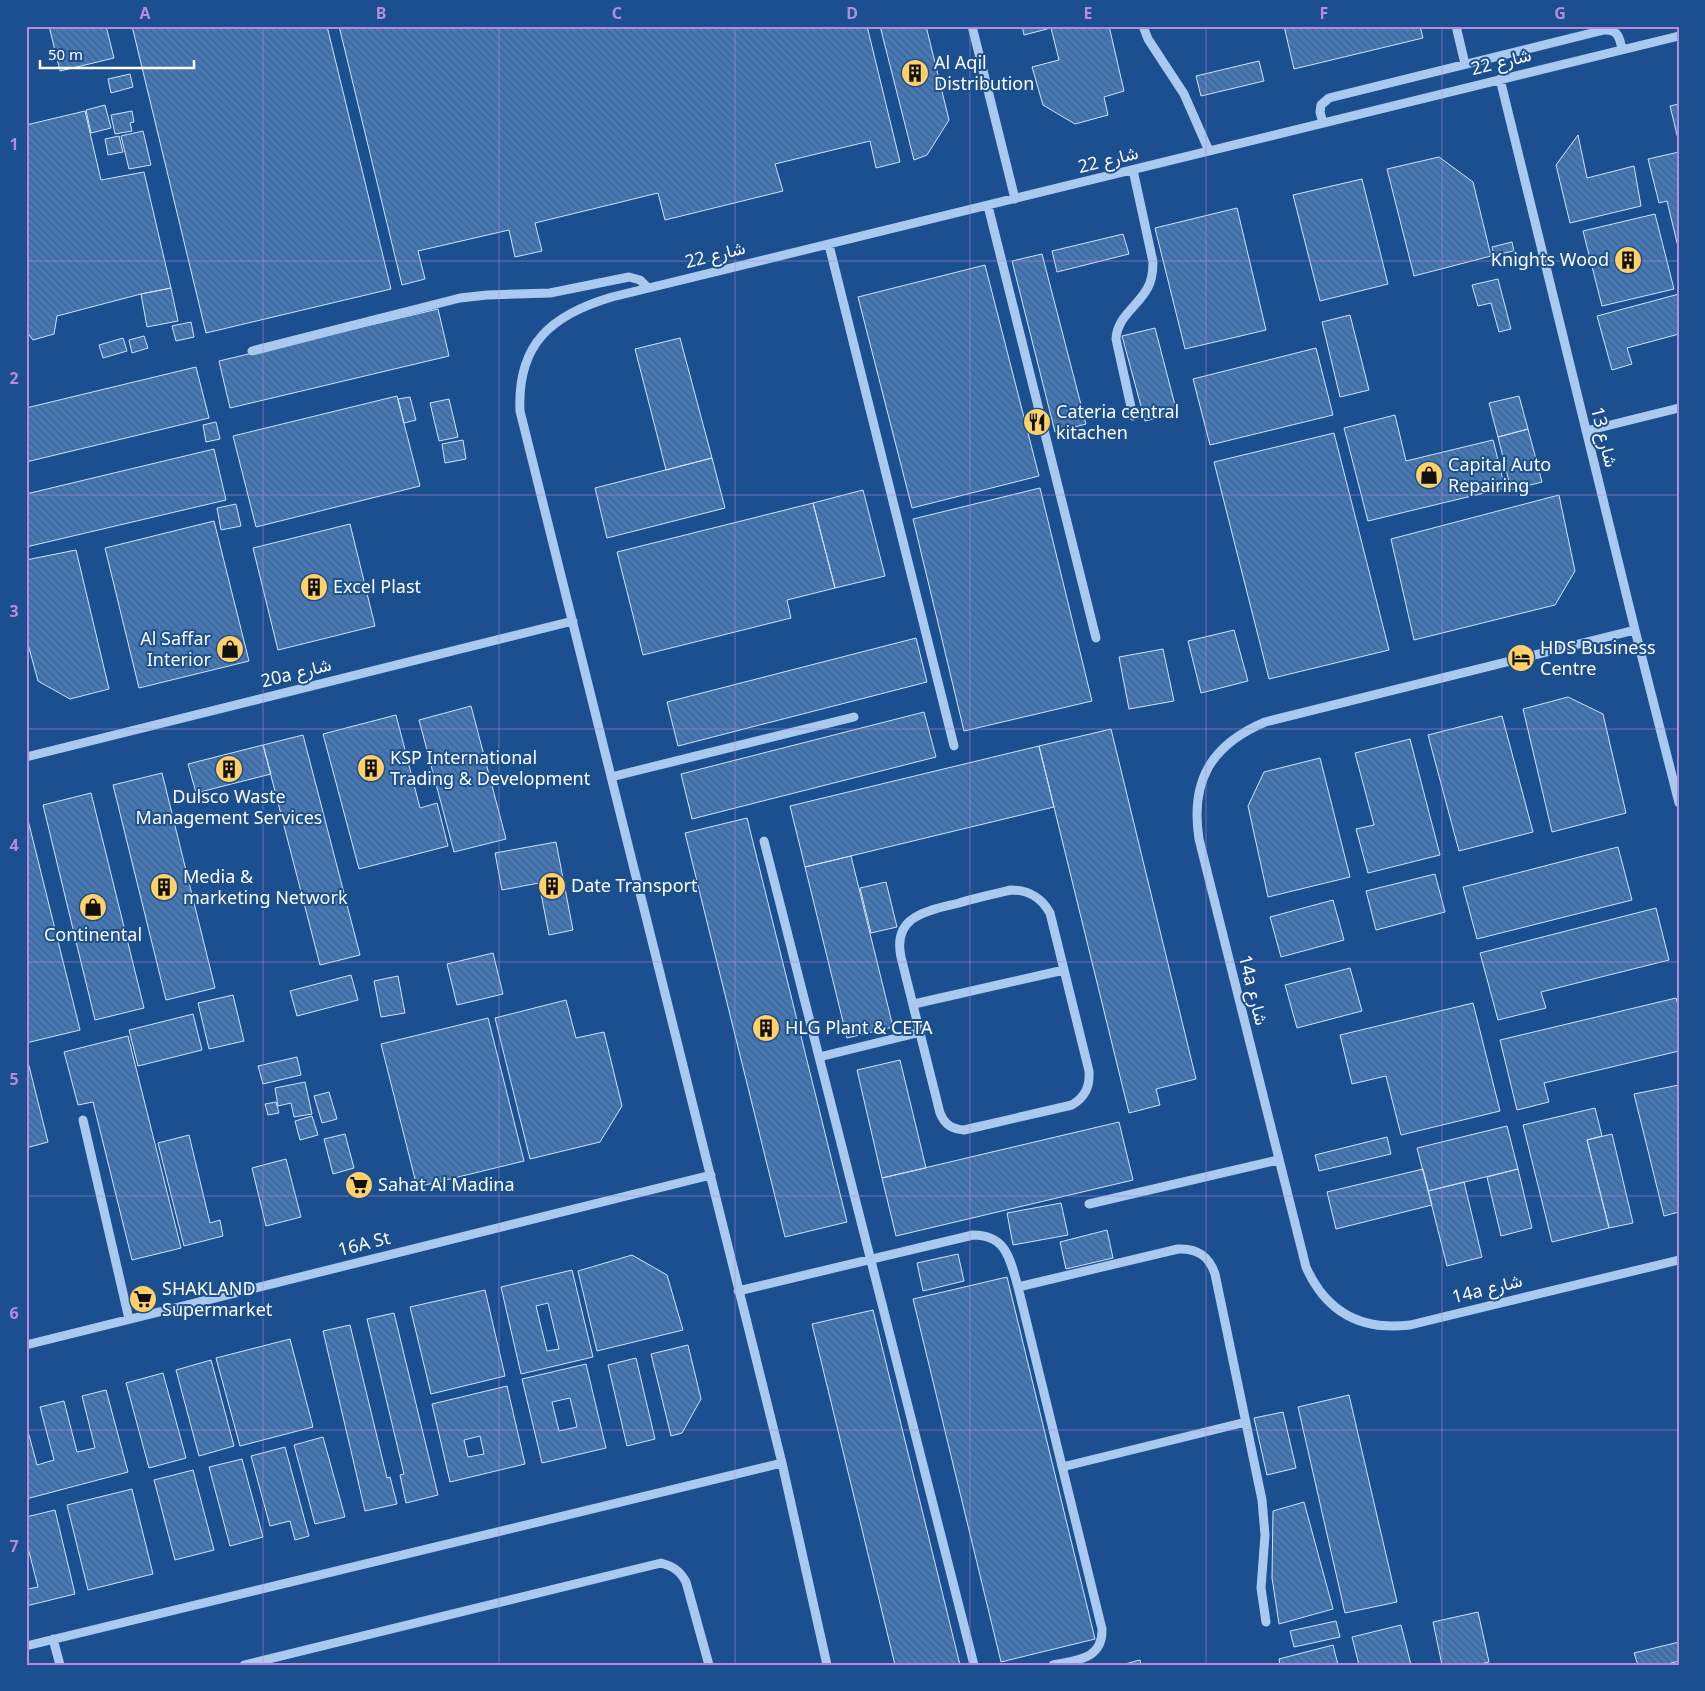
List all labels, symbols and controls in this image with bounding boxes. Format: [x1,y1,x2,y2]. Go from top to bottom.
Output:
text: A [139,2,151,24]
text: B [376,2,386,24]
text: C [612,2,622,24]
text: D [846,2,858,24]
text: E [1084,2,1093,24]
text: F [1320,2,1328,24]
text: G [1554,2,1566,24]
scale bar [40,38,194,70]
street label: شارع 22 [1468,42,1534,81]
text: 50 m [48,44,83,64]
place label: Al Aqil Distribution [934,50,1034,95]
building icon: Al Aqil Distribution [900,58,930,88]
text: 1 [9,133,19,155]
street label: شارع 22 [1075,140,1141,179]
street label: شارع 22 [682,235,748,274]
building icon: Knights Wood [1613,245,1643,275]
place label: Knights Wood [1491,247,1609,271]
text: 2 [9,367,19,389]
place label: Cateria central kitachen [1056,399,1179,444]
street label: شارع 13 [1585,404,1624,470]
restaurant icon: Cateria central kitachen [1022,407,1052,437]
place label: Capital Auto Repairing [1448,452,1551,497]
shop icon: Capital Auto Repairing [1414,460,1444,490]
building icon: Excel Plast [299,572,329,602]
place label: Excel Plast [333,574,422,598]
text: 3 [9,600,19,622]
place label: Al Saffar Interior [140,626,212,671]
shop icon: Al Saffar Interior [215,634,245,664]
place label: HDS Business Centre [1540,635,1656,680]
hotel icon: HDS Business Centre [1506,643,1536,673]
street label: 20a شارع [258,652,334,693]
place label: KSP International Trading & Development [390,745,591,790]
building icon: KSP International Trading & Development [356,753,386,783]
building icon: Dulsco Waste Management Services [214,754,244,784]
place label: Dulsco Waste Management Services [136,784,322,829]
text: 4 [9,834,19,856]
place label: Media & marketing Network [183,864,348,909]
building icon: Date Transport [537,871,567,901]
building icon: Media & marketing Network [149,872,179,902]
place label: Date Transport [571,873,698,897]
shop icon: Continental [78,892,108,922]
place label: Continental [44,922,142,946]
street label: 14a شارع [1233,952,1274,1028]
building icon: HLG Plant & CETA [751,1013,781,1043]
place label: HLG Plant & CETA [785,1015,933,1039]
text: 5 [9,1068,19,1090]
supermarket icon: Sahat Al Madina [344,1170,374,1200]
place label: Sahat Al Madina [378,1172,515,1196]
street label: 16A St [335,1225,393,1261]
street label: 14a شارع [1449,1268,1525,1309]
place label: SHAKLAND Supermarket [162,1276,273,1321]
supermarket icon: SHAKLAND Supermarket [128,1284,158,1314]
text: 6 [9,1302,19,1324]
text: 7 [9,1535,19,1557]

